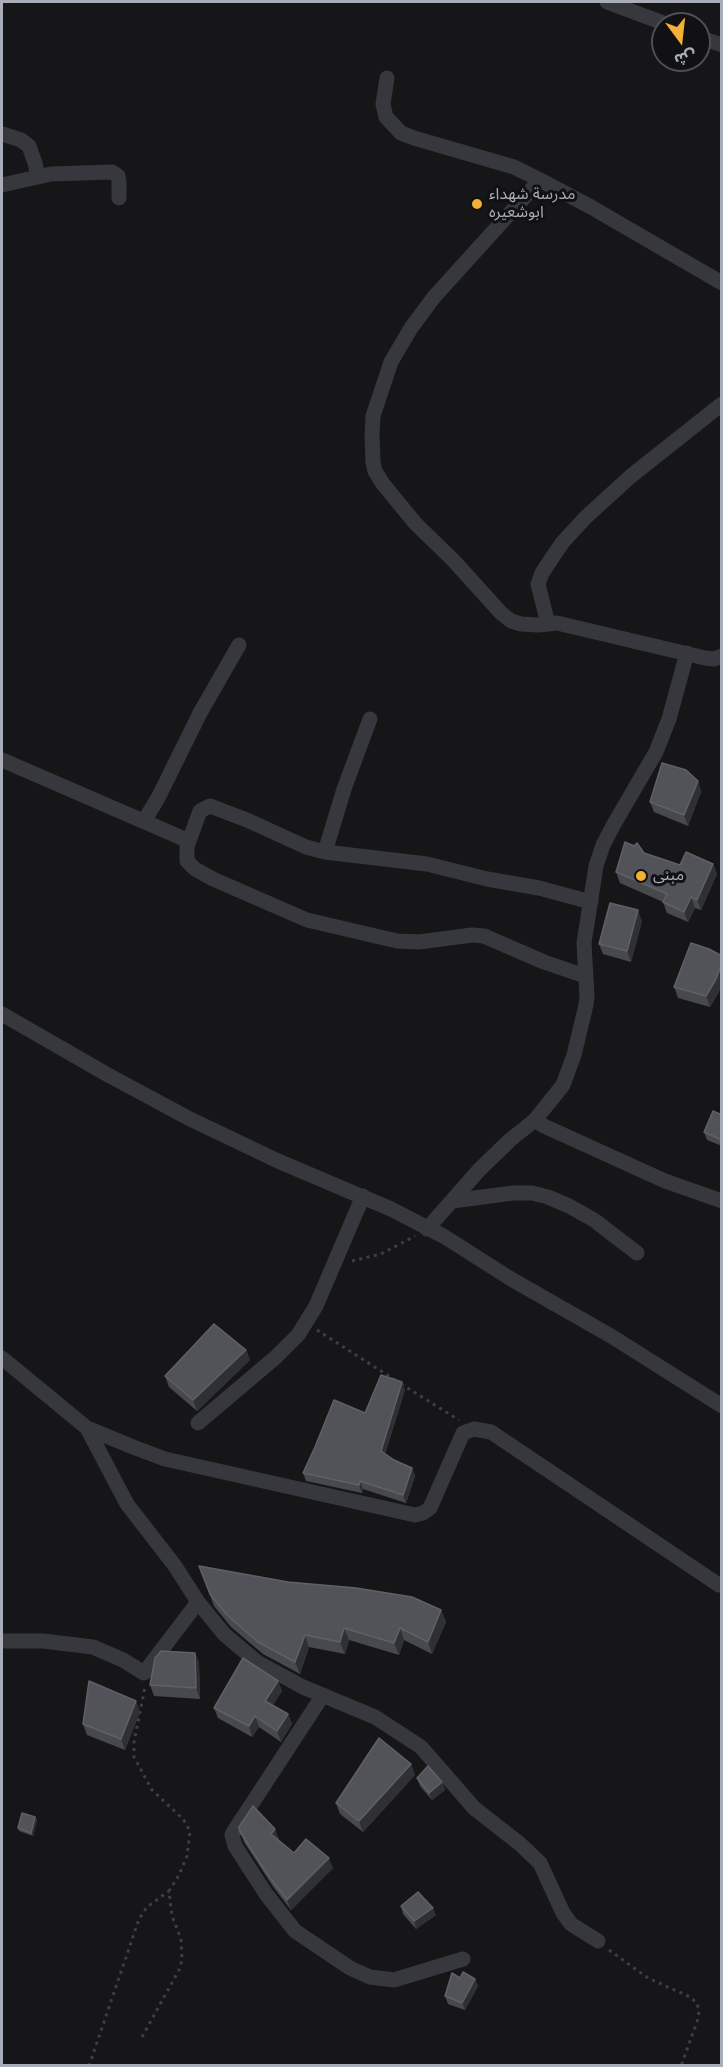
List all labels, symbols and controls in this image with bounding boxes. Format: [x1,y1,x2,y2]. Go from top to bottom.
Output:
north arrow [651,12,711,72]
text: ش [672,45,698,70]
place label: مدرسة شهداء ابوشعيره [489,185,575,223]
marker: مدرسة شهداء ابوشعيره [470,197,484,211]
place label: مبنى [653,866,684,886]
marker: مبنى [634,869,648,883]

